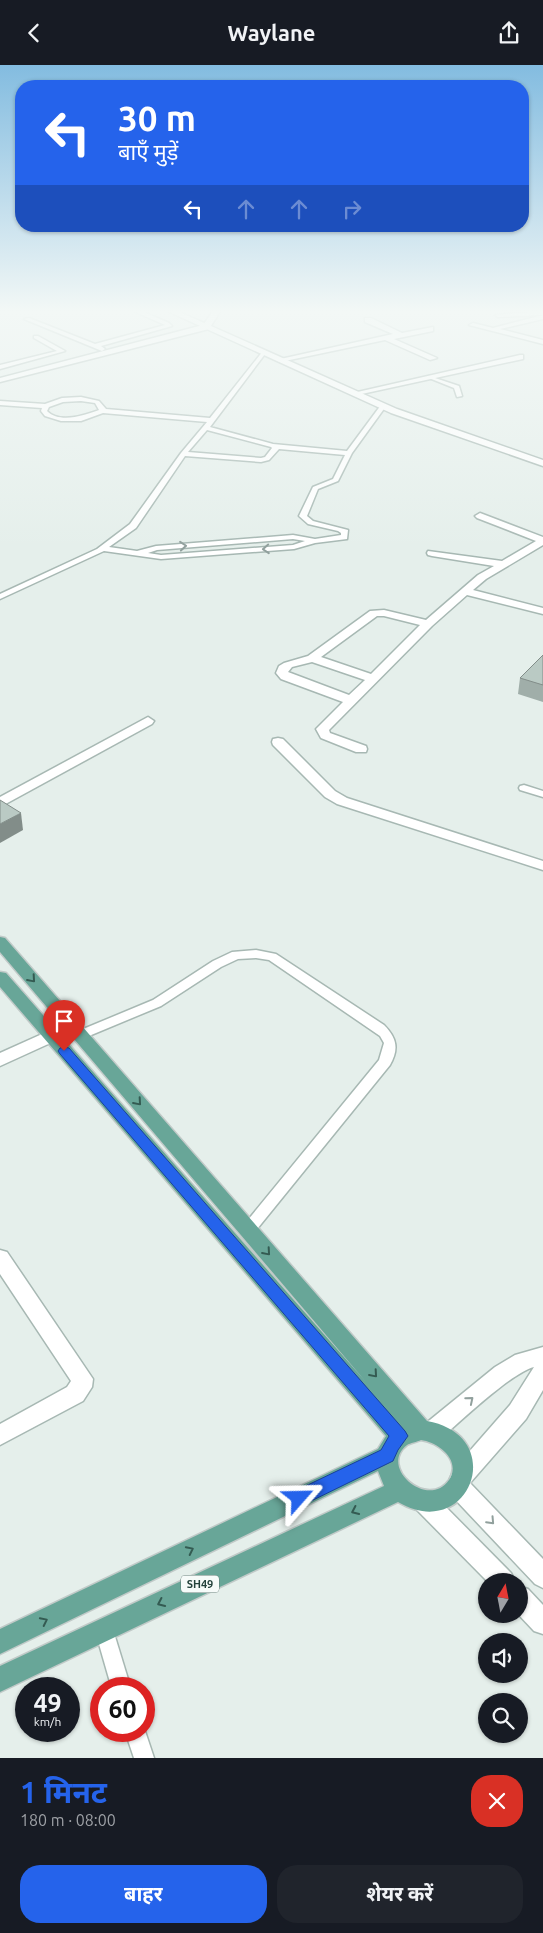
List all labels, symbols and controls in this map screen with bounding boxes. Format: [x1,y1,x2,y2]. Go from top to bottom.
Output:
icon: back [20,19,48,47]
icon: share [495,19,523,47]
text: Waylane [228,20,315,45]
text: 30 m [118,98,196,138]
icon: left [35,100,100,165]
text: बाएँ मुड़ें [118,139,178,164]
icon: left [179,195,207,223]
icon: ahead [232,195,260,223]
icon: ahead [285,195,313,223]
icon: right [338,195,366,223]
one-way arrow [180,540,188,551]
one-way arrow [262,543,270,554]
one-way arrow [26,974,35,983]
pin [43,1000,85,1051]
icon: arrive [50,1007,78,1035]
one-way arrow [132,1097,141,1106]
one-way arrow [262,1246,271,1255]
one-way arrow [368,1369,377,1378]
one-way arrow [465,1397,474,1406]
position arrow [272,1471,324,1523]
one-way arrow [351,1505,360,1515]
one-way arrow [485,1516,494,1525]
one-way arrow [185,1546,194,1556]
north arrow [478,1573,528,1623]
map controls [478,1573,528,1743]
road number: SH49 [181,1575,219,1593]
one-way arrow [157,1597,166,1607]
one-way arrow [39,1616,48,1627]
button: sound [478,1633,528,1683]
speed limit sign: 60 [90,1677,155,1742]
text: 49 [33,1689,62,1717]
button: search [478,1693,528,1743]
text: km/h [34,1715,61,1728]
text: 1 मिनट [20,1775,107,1809]
button: close [471,1775,523,1827]
text: 180 m · 08:00 [20,1811,116,1829]
button: बाहर [20,1865,267,1923]
button: शेयर करें [277,1865,523,1923]

